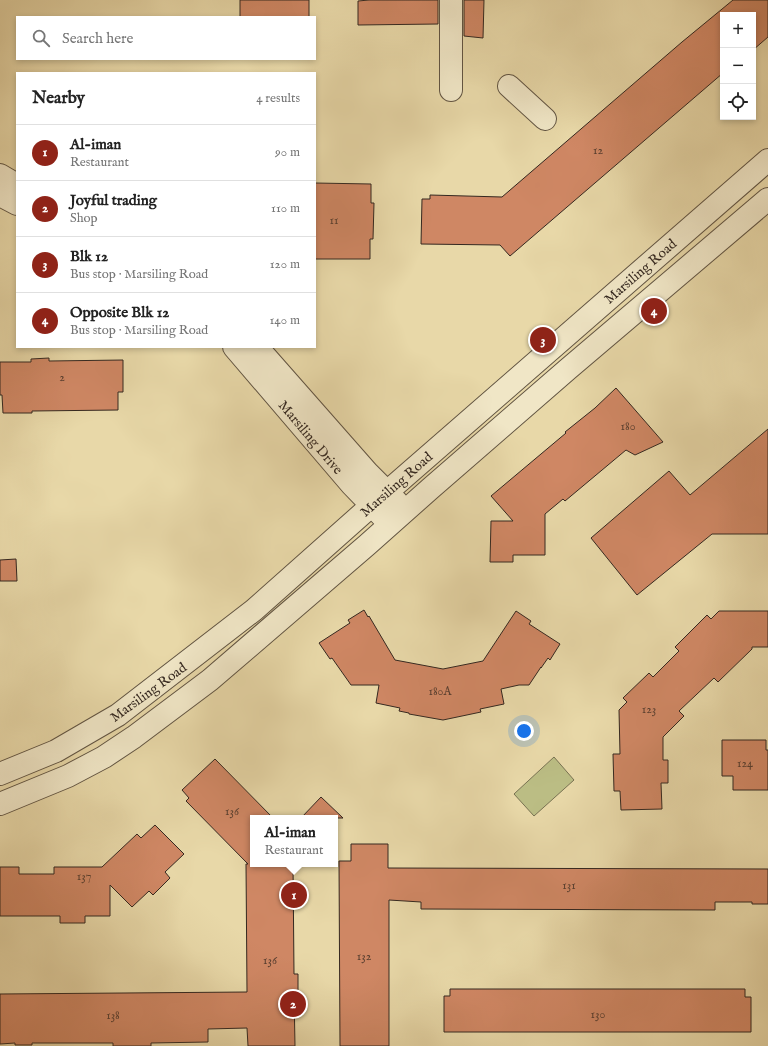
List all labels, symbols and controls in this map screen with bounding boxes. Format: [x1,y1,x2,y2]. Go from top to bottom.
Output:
map controls [720,12,756,120]
button: + [720,12,756,48]
search box [16,16,316,60]
icon: search [30,27,52,49]
text: Search here [62,29,133,48]
button: − [720,48,756,84]
button: locate [720,84,756,120]
text: Nearby [32,88,85,109]
text: 4 results [256,90,300,107]
text: Al-iman [70,135,121,154]
house number: 12 [593,143,603,158]
text: 1 [43,144,47,161]
text: 90 m [275,144,300,161]
text: Restaurant [70,154,129,171]
text: Joyful trading [70,191,157,210]
text: 2 [42,200,48,217]
text: 110 m [271,200,300,217]
text: Shop [70,210,98,227]
house number: 11 [330,213,338,228]
street label: Marsiling Road [601,235,681,308]
text: Blk 12 [70,247,108,266]
text: 3 [43,256,47,273]
text: 120 m [270,256,300,273]
text: Bus stop · Marsiling Road [70,266,208,283]
pin: 4 [641,296,667,326]
text: Opposite Blk 12 [70,303,169,322]
text: 4 [42,312,48,329]
text: 140 m [270,312,300,329]
text: Bus stop · Marsiling Road [70,322,208,339]
pin: 3 [530,325,556,355]
house number: 2 [59,370,65,385]
street label: Marsiling Drive [274,397,347,479]
house number: 180 [620,419,636,434]
street label: Marsiling Road [357,448,437,521]
street label: Marsiling Road [107,659,191,727]
house number: 180A [428,684,452,699]
house number: 123 [642,702,656,717]
your location [514,721,534,741]
house number: 124 [737,756,753,771]
house number: 136 [225,804,240,819]
popup [250,815,338,867]
text: Al-iman [265,823,316,842]
text: Restaurant [265,842,323,859]
house number: 137 [77,869,91,884]
house number: 131 [562,878,576,893]
pin: 1 [281,880,307,910]
house number: 132 [357,949,372,964]
house number: 136 [263,953,278,968]
pin: 2 [280,989,306,1019]
house number: 130 [591,1007,606,1022]
house number: 138 [106,1008,120,1023]

